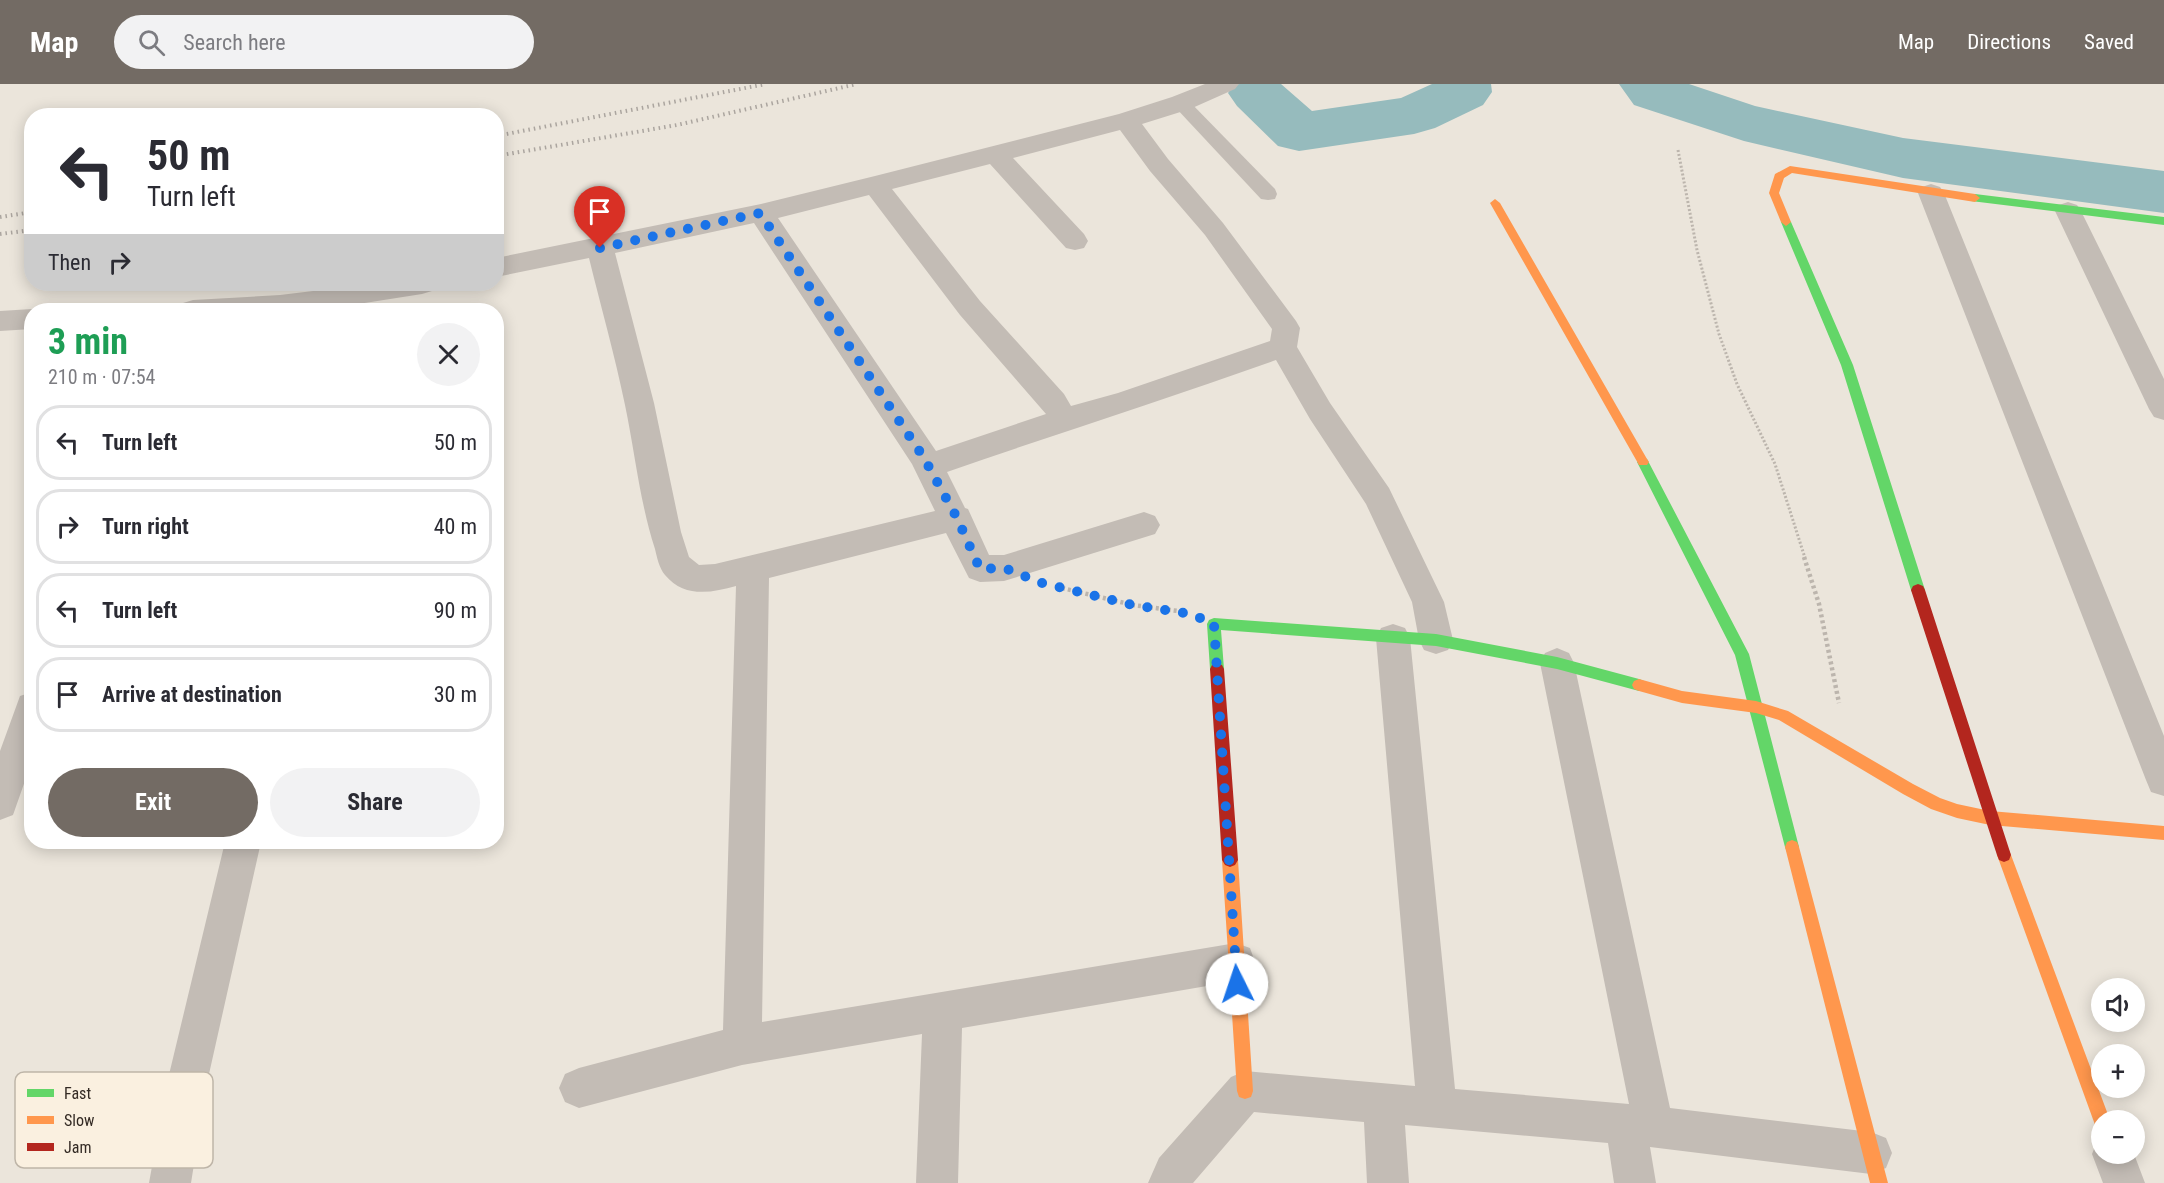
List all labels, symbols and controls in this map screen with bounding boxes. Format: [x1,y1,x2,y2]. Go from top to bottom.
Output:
search box [114,15,534,69]
text: Map [30,26,78,59]
icon: search [135,26,168,59]
text: Search here [183,30,286,55]
text: Map [1898,30,1934,54]
text: Directions [1967,30,2051,54]
text: Saved [2084,30,2134,54]
text: 50 m [147,131,230,180]
icon: left [48,132,126,210]
text: Turn left [147,181,236,213]
pin [574,186,625,248]
icon: arrive [583,195,616,228]
icon: right [103,246,136,279]
text: Then [48,250,91,275]
text: 3 min [48,321,128,363]
button: close [417,323,480,386]
text: 210 m · 07:54 [48,365,155,389]
icon: left [51,426,84,459]
text: Turn left [102,430,177,455]
text: 50 m [434,430,477,455]
icon: right [51,510,84,543]
text: Turn right [102,514,189,539]
text: 40 m [434,514,477,539]
icon: left [51,594,84,627]
text: Turn left [102,598,177,623]
text: 90 m [434,598,477,623]
icon: arrive [51,678,84,711]
text: Arrive at destination [102,682,282,707]
text: 30 m [434,682,477,707]
button: Exit [48,768,258,837]
button: Share [270,768,480,837]
position arrow [1205,952,1269,1016]
map controls [2091,978,2145,1164]
button: sound [2091,978,2145,1032]
button: + [2091,1044,2145,1098]
legend [15,1072,213,1168]
text: Fast [64,1084,91,1103]
button: − [2091,1110,2145,1164]
text: Slow [64,1111,94,1130]
text: Jam [64,1138,91,1157]

